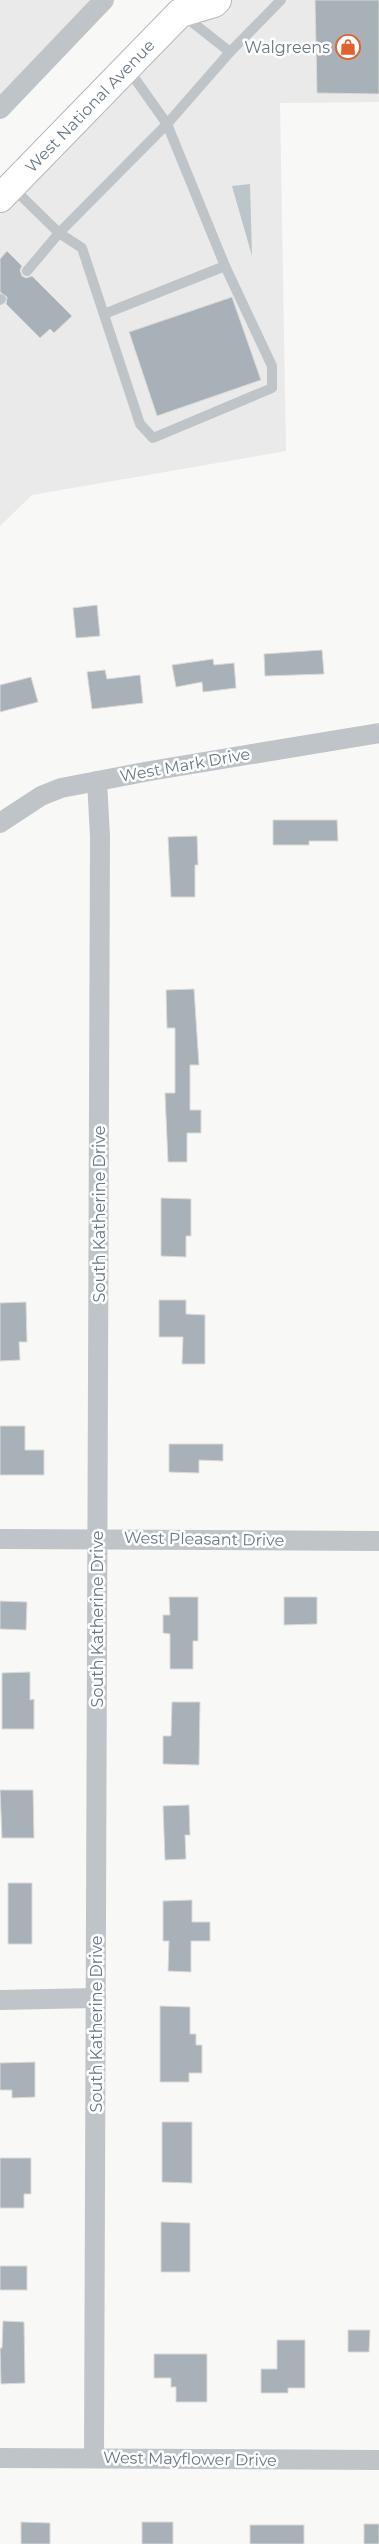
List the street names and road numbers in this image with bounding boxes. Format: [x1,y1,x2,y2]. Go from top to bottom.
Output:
street label: West National Avenue [22,36,158,176]
street label: West Mark Drive [118,744,252,786]
street label: South Katherine Drive [90,1126,109,1302]
street label: West Pleasant Drive [124,1528,284,1550]
street label: South Katherine Drive [88,1531,107,1707]
street label: South Katherine Drive [87,1936,106,2112]
street label: West Mayflower Drive [103,2448,277,2470]

